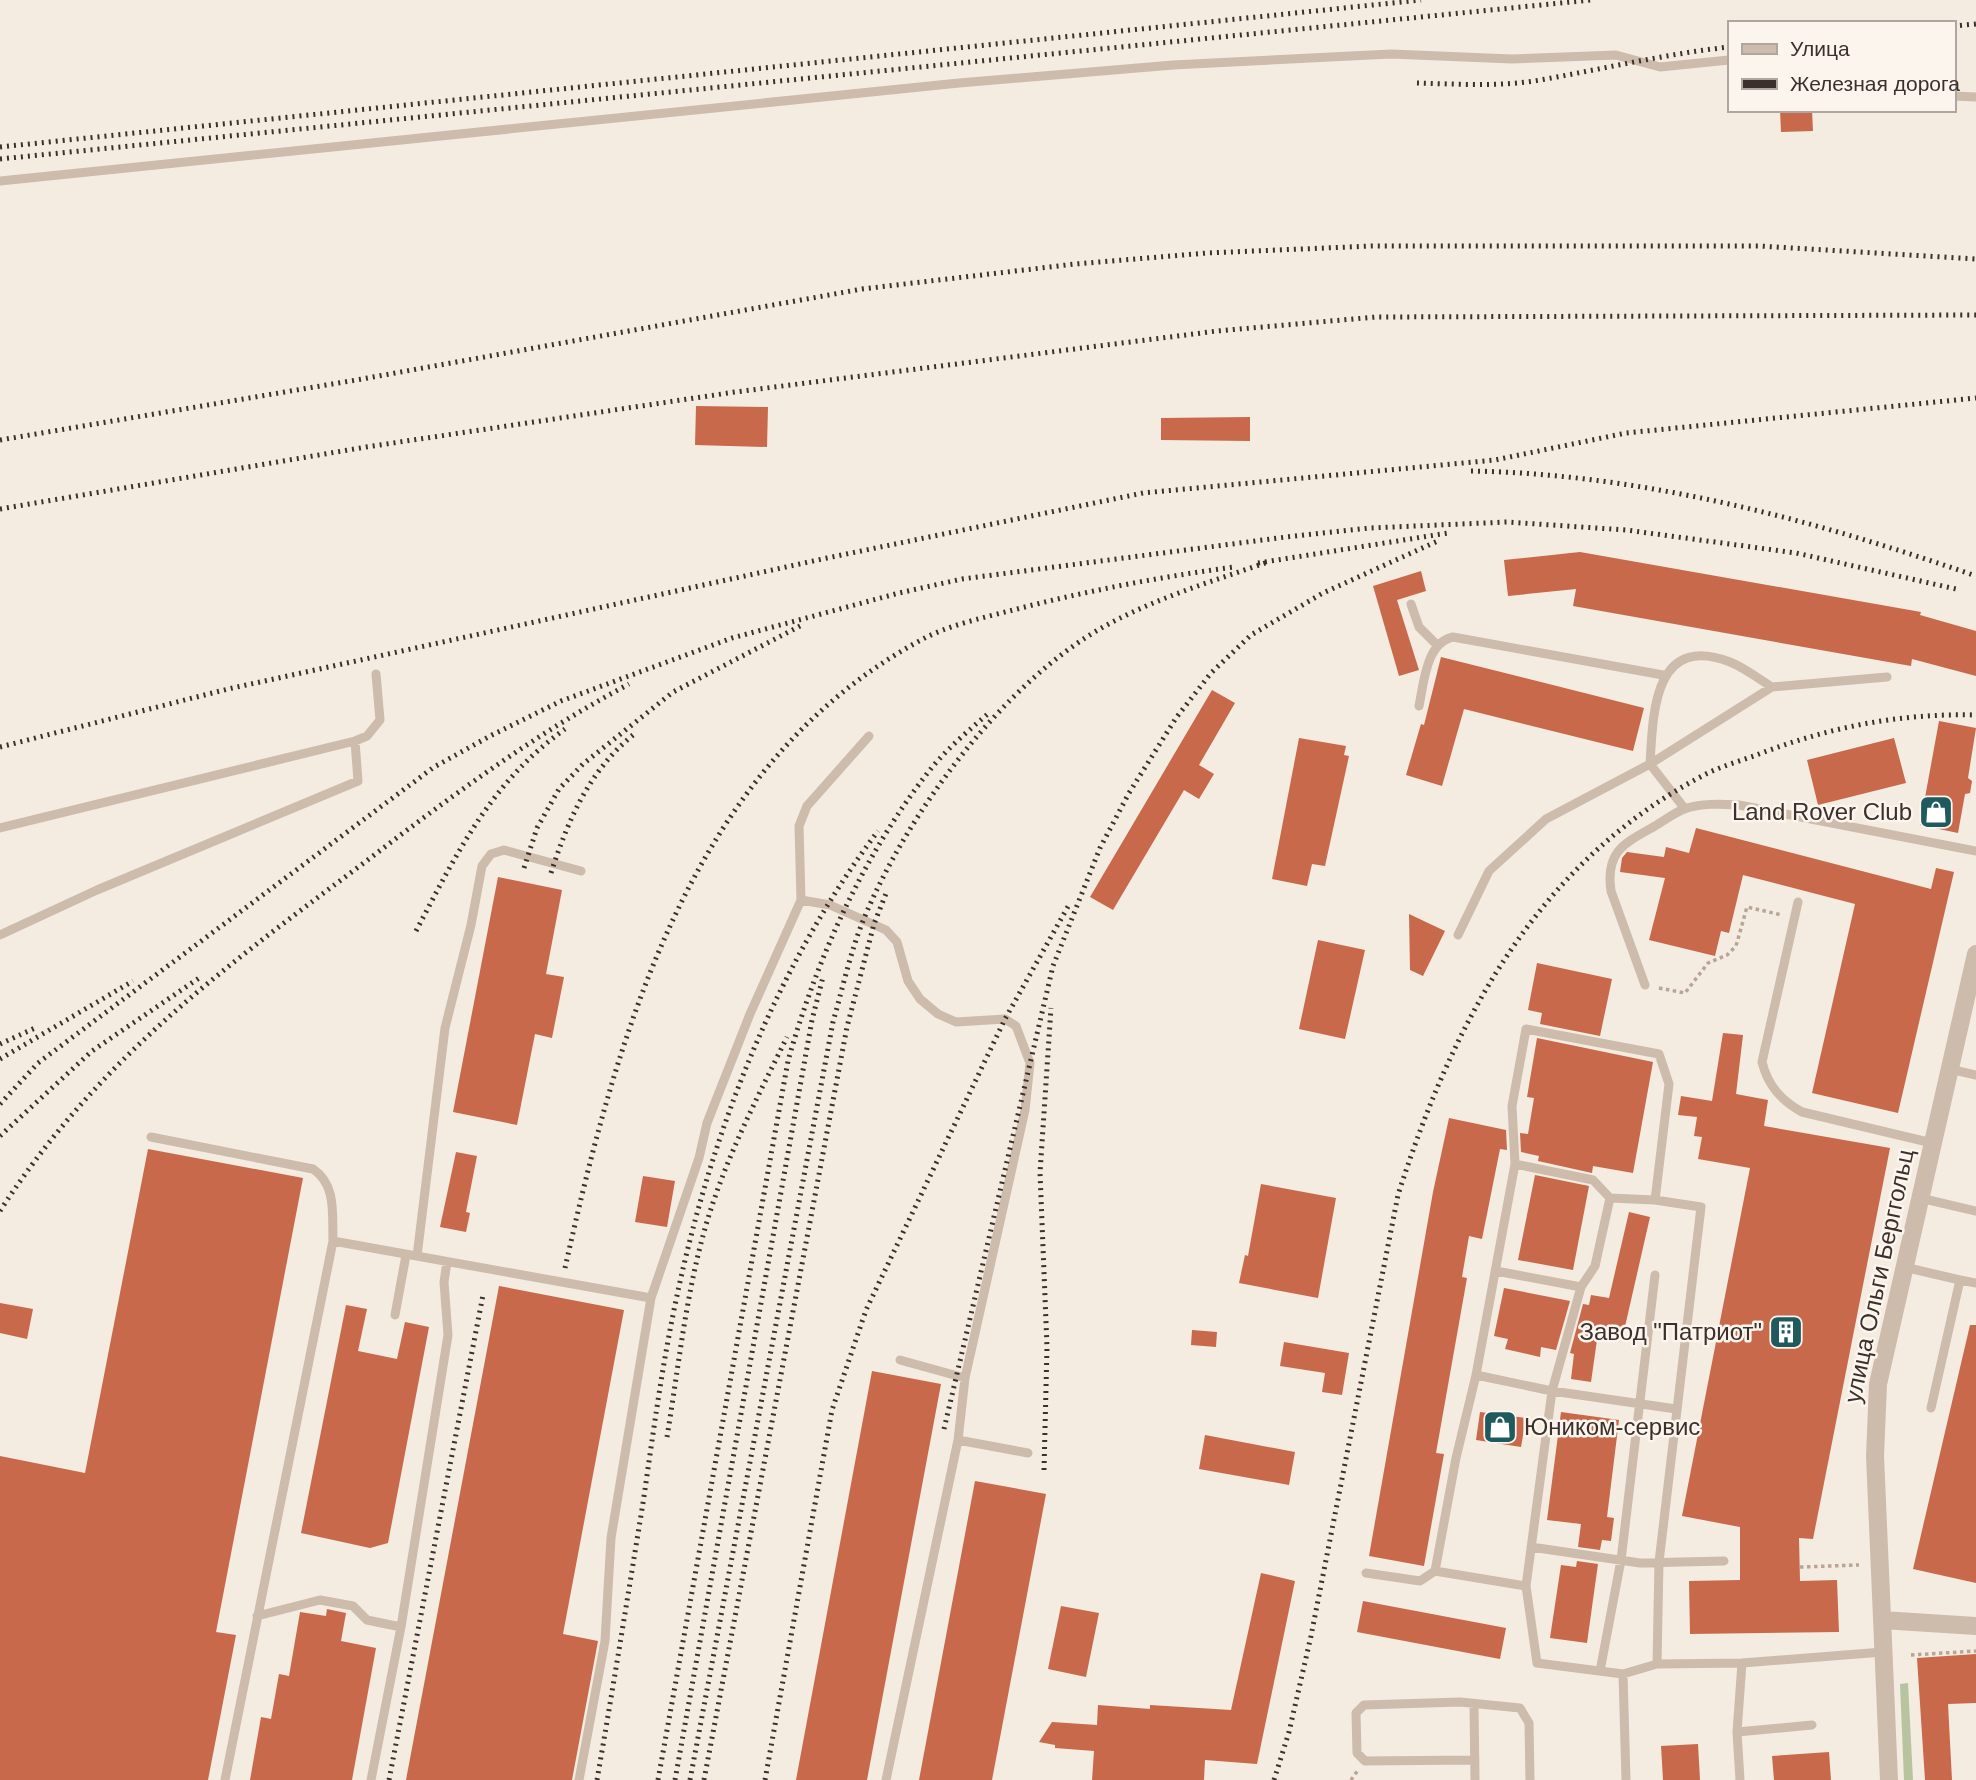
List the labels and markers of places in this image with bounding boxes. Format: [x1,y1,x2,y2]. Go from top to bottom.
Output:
shop icon: Land Rover Club [1917,793,1955,831]
place label: Land Rover Club [1732,798,1912,825]
building icon: Завод "Патриот" [1767,1313,1805,1351]
place label: Завод "Патриот" [1580,1318,1762,1345]
shop icon: Юником-сервис [1481,1408,1519,1446]
place label: Юником-сервис [1524,1413,1700,1440]

